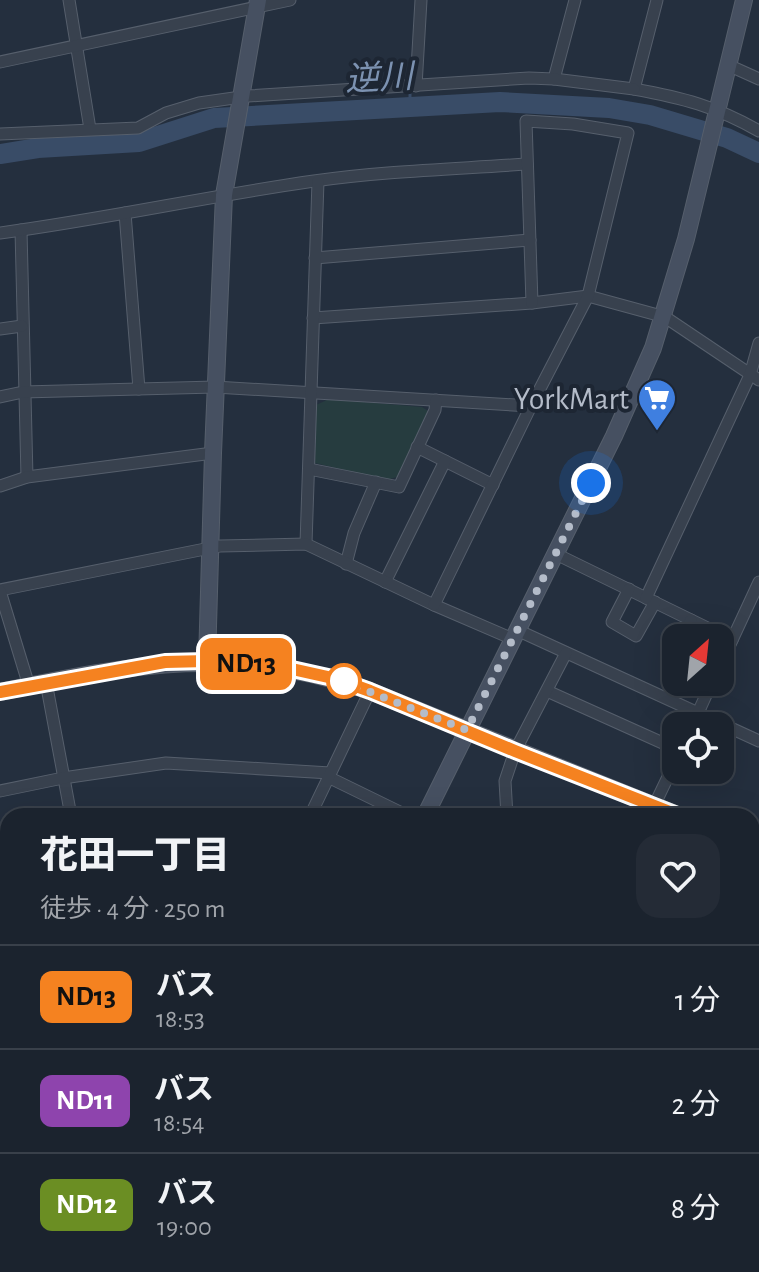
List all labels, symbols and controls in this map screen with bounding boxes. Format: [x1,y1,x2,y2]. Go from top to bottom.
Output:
water label: 逆川 [344,58,417,98]
supermarket icon: YorkMart [636,377,678,432]
place label: YorkMart [514,383,629,415]
your location [571,463,611,503]
north arrow [662,624,734,696]
map controls [662,624,734,784]
line badge: ND13 [190,638,302,690]
text: ND13 [216,650,276,678]
unlabelled marker [327,664,361,698]
button: locate [662,712,734,784]
button: heart [636,834,720,918]
text: 花田一丁目 [40,838,230,876]
text: 徒歩 · 4 分 · 250 m [40,896,225,922]
text: バス [156,971,216,1001]
text: ND13 [56,983,116,1011]
text: 1 分 [675,986,720,1016]
text: 18:53 [156,1006,205,1032]
text: バス [154,1075,214,1105]
text: ND11 [56,1087,114,1115]
text: 2 分 [671,1090,720,1120]
text: 18:54 [154,1110,205,1136]
text: バス [157,1179,217,1209]
text: ND12 [56,1191,117,1219]
text: 8 分 [671,1194,720,1224]
text: 19:00 [157,1214,212,1240]

